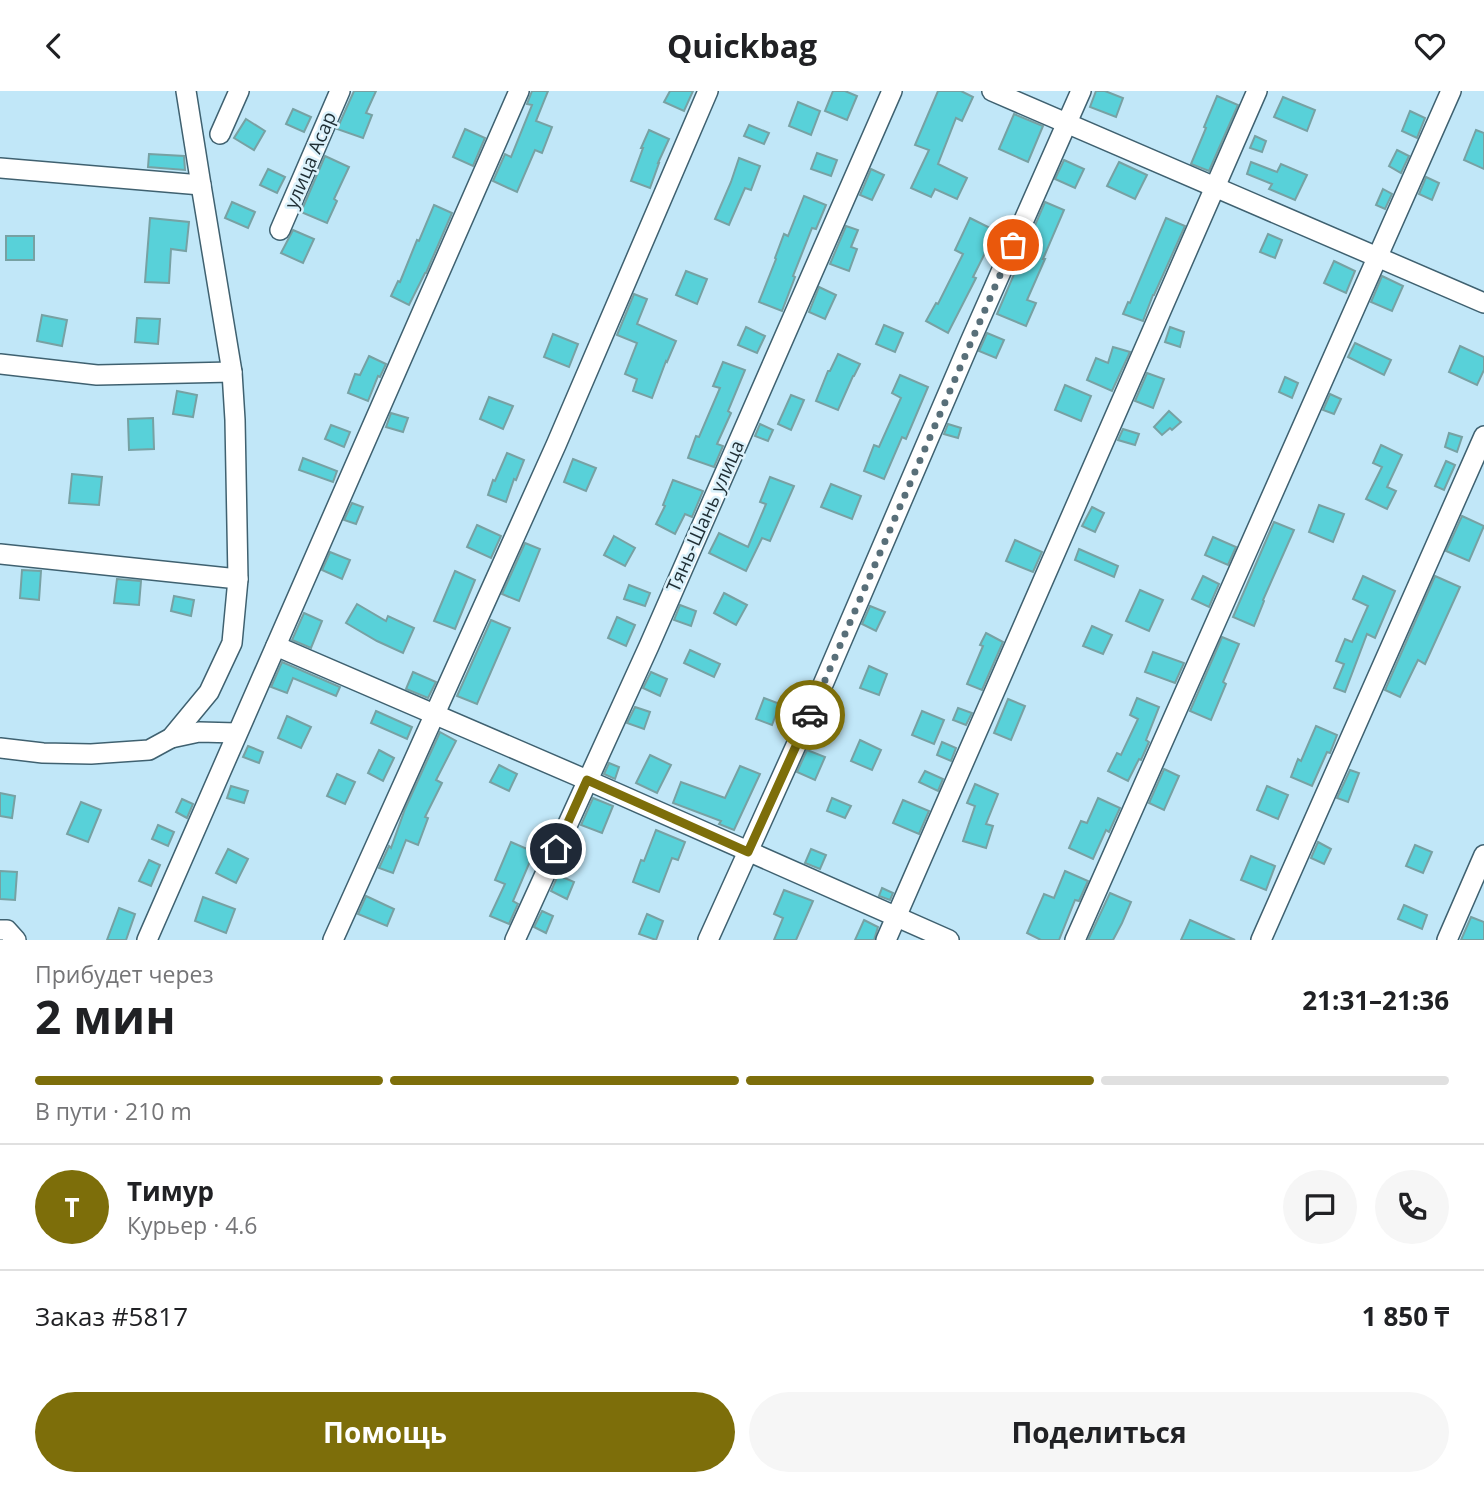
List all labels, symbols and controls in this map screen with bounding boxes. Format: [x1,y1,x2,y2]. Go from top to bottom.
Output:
text: Quickbag [667,24,817,67]
icon: back [35,27,73,65]
icon: heart [1411,27,1449,65]
street label: улица Асар [278,107,342,213]
pin [983,215,1043,275]
icon: bag [994,226,1032,264]
street label: Тянь-Шань улица [660,436,750,596]
courier [775,680,845,750]
icon: car [791,696,829,734]
pin [526,819,586,879]
icon: home [537,830,575,868]
text: Прибудет через [35,958,214,990]
text: 21:31–21:36 [1302,982,1449,1018]
text: 2 мин [35,985,176,1047]
text: В пути · 210 m [35,1095,192,1127]
button: chat [1283,1170,1357,1244]
button: phone [1375,1170,1449,1244]
text: Тимур [127,1173,214,1209]
text: Т [64,1189,80,1225]
text: Курьер · 4.6 [127,1209,258,1241]
text: Заказ #5817 [35,1298,188,1334]
text: 1 850 ₸ [1362,1298,1449,1334]
button: Помощь [35,1392,735,1472]
button: Поделиться [749,1392,1449,1472]

